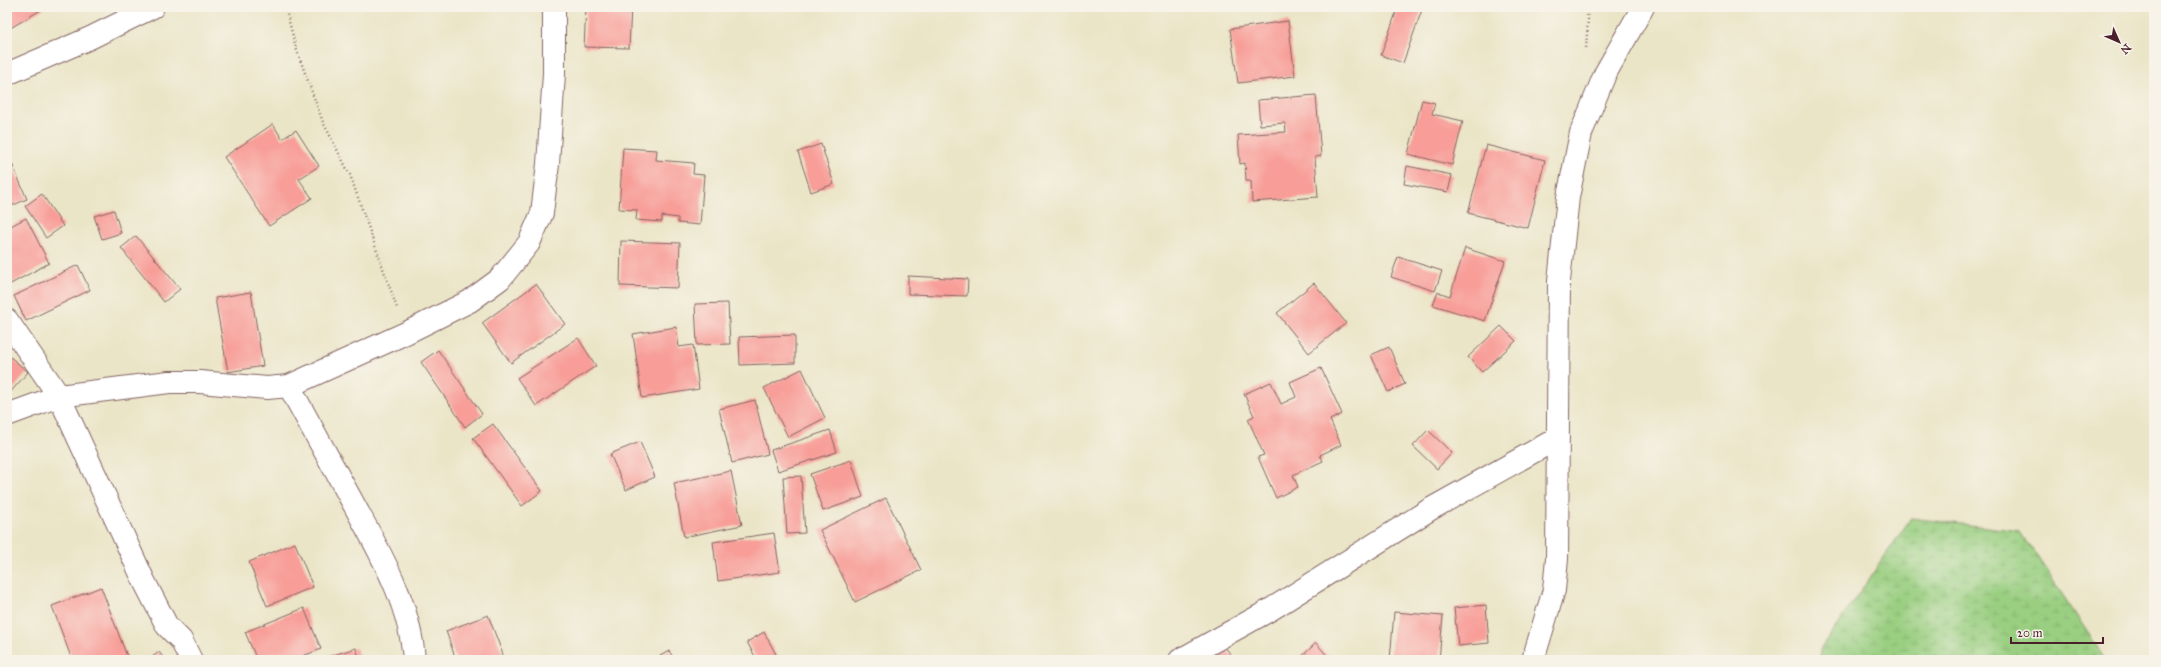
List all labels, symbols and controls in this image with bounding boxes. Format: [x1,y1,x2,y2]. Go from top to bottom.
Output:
north arrow [2099,22,2139,62]
text: N [2117,41,2134,57]
scale bar [2011,619,2103,645]
text: 20 m [2017,626,2043,640]

